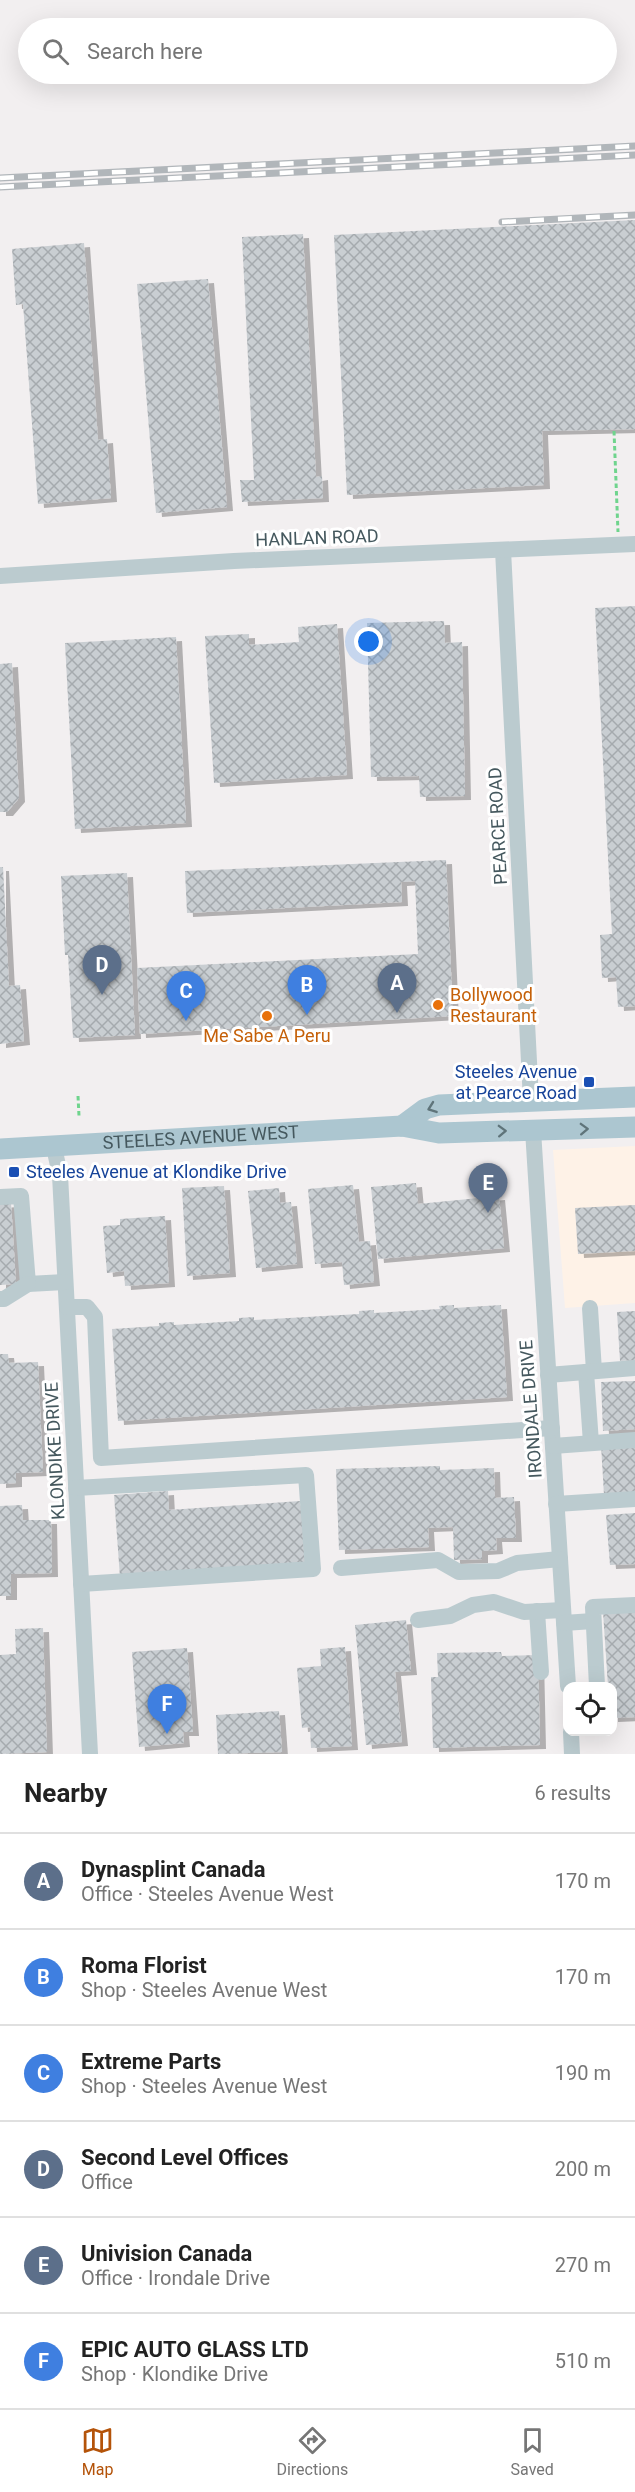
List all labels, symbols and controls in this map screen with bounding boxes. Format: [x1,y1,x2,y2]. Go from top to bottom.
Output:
search box [18,18,617,84]
icon: search [39,35,72,68]
text: Search here [87,39,203,64]
street label: HANLAN ROAD [255,525,379,550]
your location [354,627,383,656]
street label: PEARCE ROAD [484,767,511,885]
pin: D [82,946,122,995]
pin: A [378,964,416,1013]
pin: B [288,966,326,1015]
pin: C [166,972,206,1021]
place label: Bollywood Restaurant [450,984,537,1026]
marker: Bollywood Restaurant [431,998,445,1012]
marker: Me Sabe A Peru [260,1009,274,1023]
place label: Me Sabe A Peru [203,1025,331,1046]
place label: Steeles Avenue at Pearce Road [455,1061,577,1103]
marker: Steeles Avenue at Pearce Road [582,1075,596,1089]
one-way arrow [427,1101,438,1114]
street label: STEELES AVENUE WEST [102,1121,300,1153]
one-way arrow [580,1122,589,1135]
one-way arrow [497,1124,506,1137]
place label: Steeles Avenue at Klondike Drive [26,1161,287,1182]
pin: E [468,1164,508,1213]
marker: Steeles Avenue at Klondike Drive [7,1165,21,1179]
street label: IRONDALE DRIVE [515,1339,546,1479]
street label: KLONDIKE DRIVE [40,1382,69,1520]
map controls [563,1682,617,1736]
button: locate [563,1682,617,1736]
pin: F [148,1684,186,1734]
text: Nearby [24,1778,107,1808]
text: 6 results [535,1781,611,1805]
text: Dynasplint Canada [81,1857,265,1882]
text: A [37,1869,50,1893]
text: 170 m [555,1869,611,1893]
text: Office · Steeles Avenue West [81,1882,334,1906]
text: Roma Florist [81,1953,207,1978]
text: B [37,1965,50,1989]
text: 170 m [555,1965,611,1989]
text: Shop · Steeles Avenue West [81,1978,327,2002]
text: Extreme Parts [81,2049,221,2074]
text: C [37,2061,50,2085]
text: 190 m [555,2061,611,2085]
text: Shop · Steeles Avenue West [81,2074,327,2098]
text: Second Level Offices [81,2145,289,2170]
text: D [37,2157,50,2181]
text: 200 m [555,2157,611,2181]
text: Office [81,2170,133,2194]
text: Univision Canada [81,2241,252,2266]
text: E [38,2253,49,2277]
text: 270 m [555,2253,611,2277]
text: Office · Irondale Drive [81,2266,270,2290]
text: EPIC AUTO GLASS LTD [81,2337,309,2362]
text: F [38,2349,49,2373]
text: 510 m [555,2349,611,2373]
text: Shop · Klondike Drive [81,2362,268,2386]
tab: Map [81,2424,114,2479]
tab: Directions [276,2424,348,2479]
tab: Saved [511,2424,554,2479]

